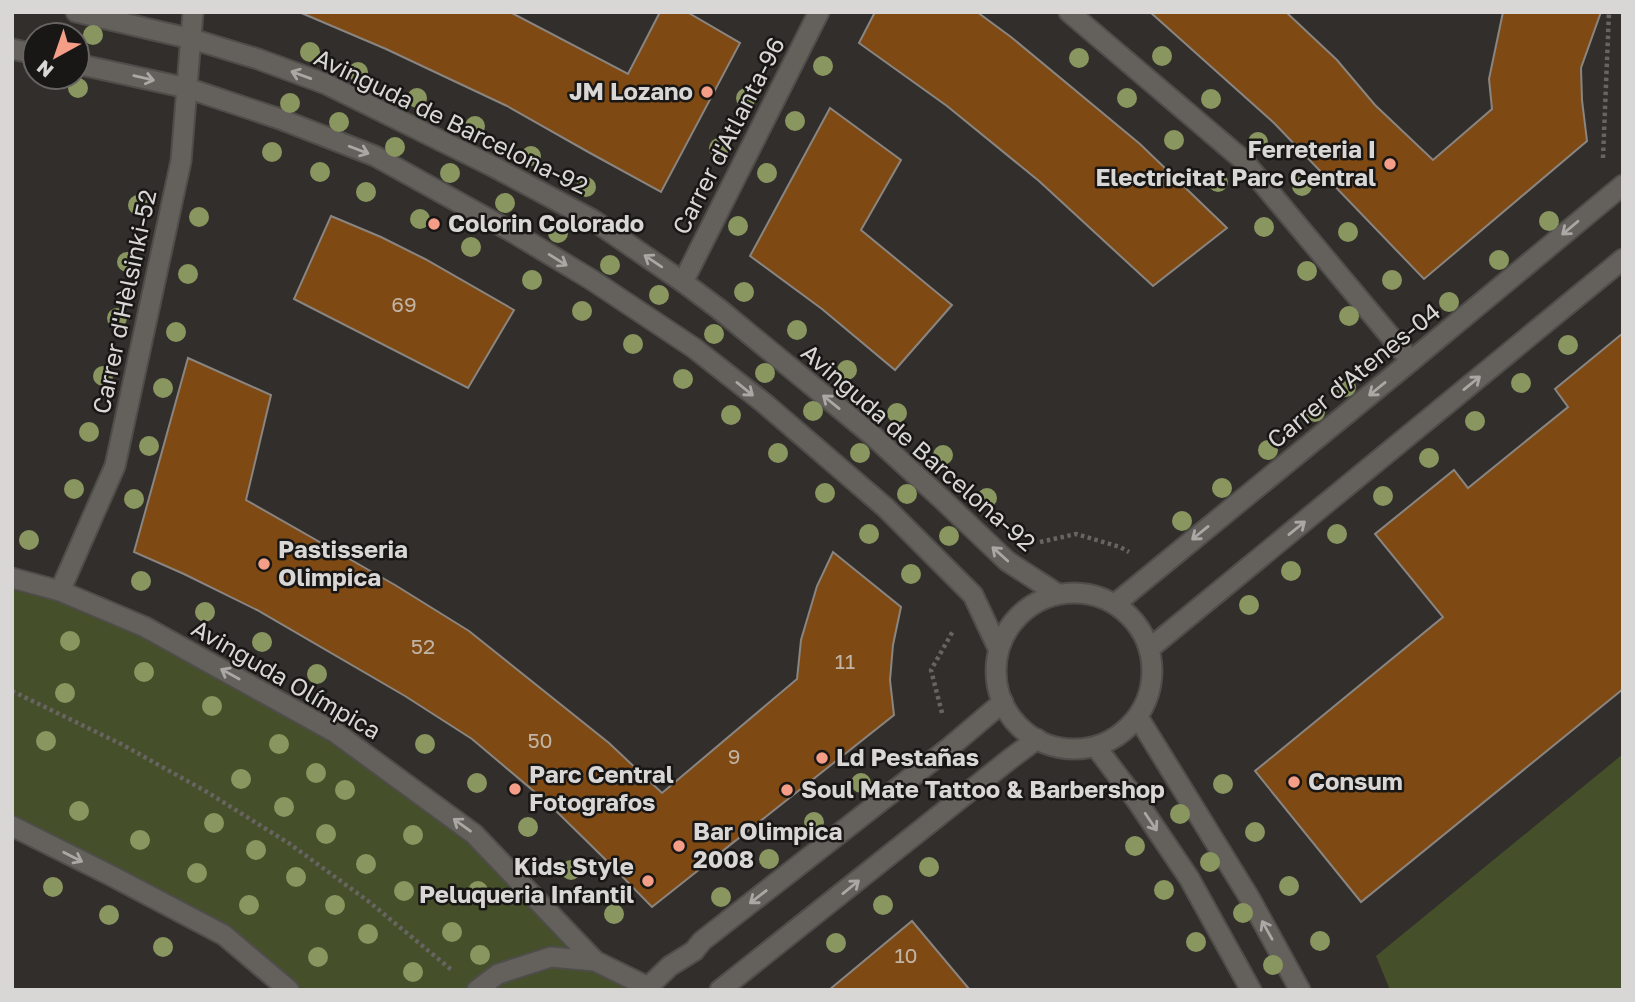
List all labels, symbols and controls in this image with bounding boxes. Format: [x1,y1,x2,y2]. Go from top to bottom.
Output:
north arrow [21,21,91,91]
street label: Carrer d'Atlanta-96 [665,32,790,239]
street label: Avinguda de Barcelona-92 [310,42,593,200]
text: N [32,56,58,83]
one-way arrow [290,67,312,80]
one-way arrow [132,72,155,86]
place label: JM Lozano [569,76,693,105]
marker: JM Lozano [699,84,715,100]
place label: Ferreteria I Electricitat Parc Central [1095,134,1376,191]
one-way arrow [348,144,370,157]
marker: Ferreteria I Electricitat Parc Central [1382,156,1398,172]
street label: Carrer d'Hèlsinki-52 [86,187,161,416]
place label: Colorin Colorado [448,208,644,237]
marker: Colorin Colorado [426,216,442,232]
one-way arrow [1561,220,1579,236]
one-way arrow [548,253,568,267]
one-way arrow [644,254,663,268]
house number: 69 [391,291,417,317]
street label: Carrer d'Atenes-04 [1261,296,1446,454]
street label: Avinguda de Barcelona-92 [796,337,1042,557]
one-way arrow [1463,375,1481,391]
one-way arrow [736,381,754,396]
one-way arrow [1368,382,1386,397]
one-way arrow [823,394,841,410]
one-way arrow [1287,520,1305,536]
one-way arrow [1192,525,1210,541]
place label: Pastisseria Olimpica [278,534,408,591]
one-way arrow [992,546,1009,563]
marker: Pastisseria Olimpica [256,556,272,572]
street label: Avinguda Olímpica [187,613,387,745]
house number: 52 [411,633,435,659]
house number: 11 [835,648,855,674]
one-way arrow [221,667,241,681]
house number: 50 [527,727,553,753]
place label: Ld Pestañas [836,742,979,771]
house number: 9 [728,743,740,769]
marker: Ld Pestañas [814,750,830,766]
place label: Parc Central Fotografos [529,759,674,816]
place label: Consum [1308,766,1403,795]
place label: Soul Mate Tattoo & Barbershop [801,774,1165,803]
marker: Consum [1286,774,1302,790]
marker: Parc Central Fotografos [507,781,523,797]
marker: Soul Mate Tattoo & Barbershop [779,782,795,798]
one-way arrow [1144,811,1158,831]
place label: Bar Olimpica 2008 [693,816,842,873]
one-way arrow [453,818,472,832]
marker: Bar Olimpica 2008 [671,838,687,854]
one-way arrow [62,850,83,864]
place label: Kids Style Peluqueria Infantil [419,851,634,908]
marker: Kids Style Peluqueria Infantil [640,873,656,889]
one-way arrow [841,879,859,894]
one-way arrow [749,890,767,905]
one-way arrow [1260,920,1273,941]
house number: 10 [894,942,918,968]

